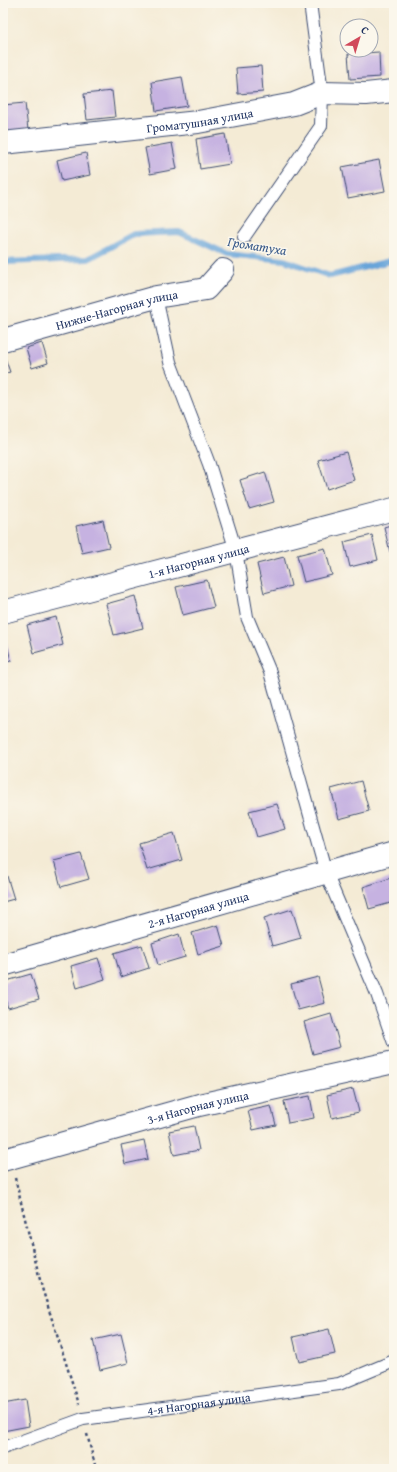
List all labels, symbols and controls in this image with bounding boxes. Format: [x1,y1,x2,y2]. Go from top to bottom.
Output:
north arrow [339,18,379,58]
text: С [358,22,373,38]
street label: Громатушная улица [145,103,255,136]
water label: Громатуха [225,232,288,260]
street label: Нижне-Нагорная улица [54,285,179,333]
street label: 1-я Нагорная улица [146,539,251,582]
street label: 2-я Нагорная улица [146,887,251,932]
street label: 3-я Нагорная улица [145,1086,250,1128]
street label: 4-я Нагорная улица [146,1388,252,1419]

